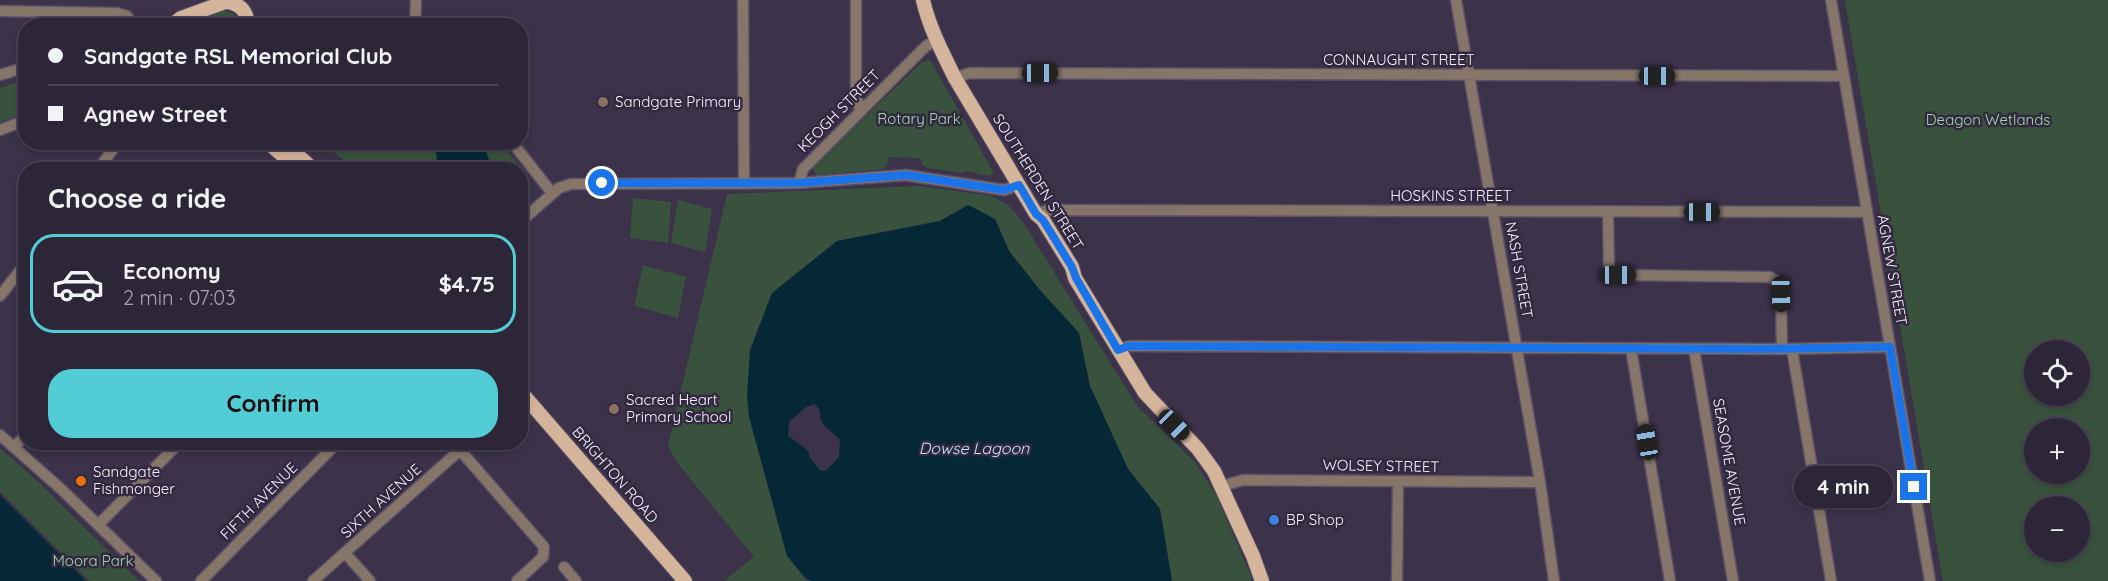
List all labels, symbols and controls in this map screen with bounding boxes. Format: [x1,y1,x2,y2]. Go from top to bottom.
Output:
text: Sandgate RSL Memorial Club [84,42,392,70]
street label: CONNAUGHT STREET [1323,50,1475,69]
car [1022,64,1058,82]
street label: KEOGH STREET [793,65,884,156]
car [1639,67,1675,85]
place label: Sandgate Primary [615,92,741,111]
marker: Sandgate Primary [596,95,610,109]
text: Agnew Street [84,100,227,128]
park label: Rotary Park [877,109,961,128]
street label: SOUTHERDEN STREET [989,110,1088,253]
park label: Deagon Wetlands [1926,110,2050,129]
route start [588,169,615,196]
text: Choose a ride [48,181,226,215]
street label: HOSKINS STREET [1390,186,1512,205]
car [1684,203,1720,221]
street label: AGNEW STREET [1873,213,1912,327]
street label: NASH STREET [1502,220,1537,320]
icon: car [51,257,105,311]
text: Economy [123,257,221,285]
car [1600,266,1636,284]
text: $4.75 [439,270,495,298]
car [1772,276,1790,312]
text: 2 min · 07:03 [123,285,236,310]
map controls [2024,340,2090,562]
button: locate [2024,340,2090,406]
button: Confirm [48,369,498,438]
place label: Sacred Heart Primary School [626,390,731,426]
street label: SEASOME AVENUE [1709,397,1750,527]
marker: Sacred Heart Primary School [607,402,621,416]
car [1155,406,1193,444]
button: + [2024,418,2090,484]
street label: BRIGHTON ROAD [568,422,663,527]
car [1635,423,1659,461]
water label: Dowse Lagoon [919,438,1030,458]
street label: WOLSEY STREET [1322,455,1440,476]
street label: FIFTH AVENUE [216,458,301,543]
street label: SIXTH AVENUE [336,459,425,542]
place label: Sandgate Fishmonger [93,462,175,498]
callout: 4 min [1794,466,1893,508]
route end [1900,473,1927,500]
marker: Sandgate Fishmonger [74,474,88,488]
text: 4 min [1817,474,1870,499]
button: − [2024,496,2090,562]
place label: BP Shop [1286,510,1344,529]
marker: BP Shop [1267,513,1281,527]
park label: Moora Park [52,551,134,570]

